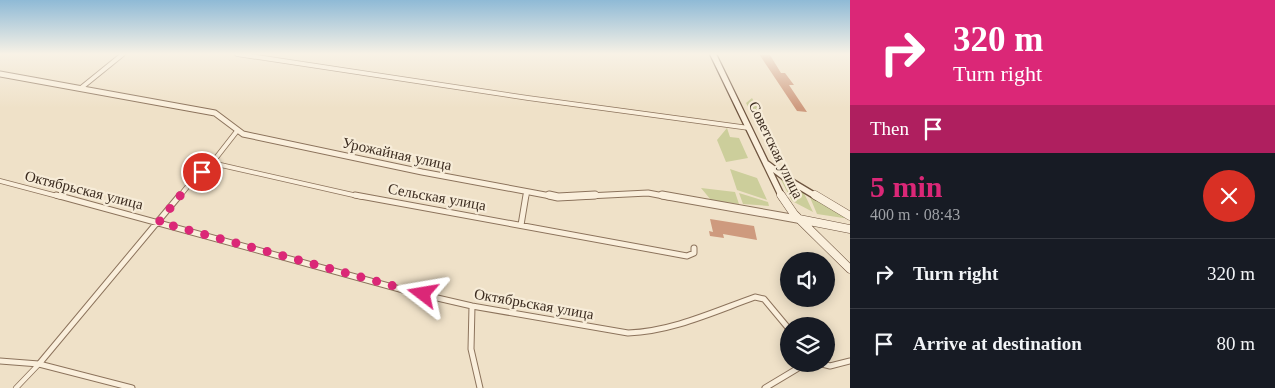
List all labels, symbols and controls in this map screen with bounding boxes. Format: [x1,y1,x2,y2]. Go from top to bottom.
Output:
icon: right [870,20,935,85]
text: 320 m [953,20,1043,59]
text: Turn right [953,61,1042,86]
street label: Советская улица [746,99,807,201]
icon: arrive [919,115,947,143]
text: Then [870,118,909,139]
street label: Урожайная улица [341,135,453,173]
pin [181,151,223,193]
icon: arrive [188,158,216,186]
street label: Октябрьская улица [23,168,145,213]
text: 5 min [870,170,943,203]
button: close [1203,170,1255,222]
street label: Сельская улица [387,181,488,214]
text: 400 m · 08:43 [870,206,960,223]
map controls [780,252,835,372]
button: sound [780,252,835,307]
icon: right [870,260,898,288]
text: Turn right [913,263,998,284]
text: 320 m [1207,263,1255,284]
position arrow [396,267,448,319]
street label: Октябрьская улица [473,286,595,322]
button: layers [780,317,835,372]
icon: arrive [870,330,898,358]
text: Arrive at destination [913,333,1082,354]
text: 80 m [1216,333,1255,354]

